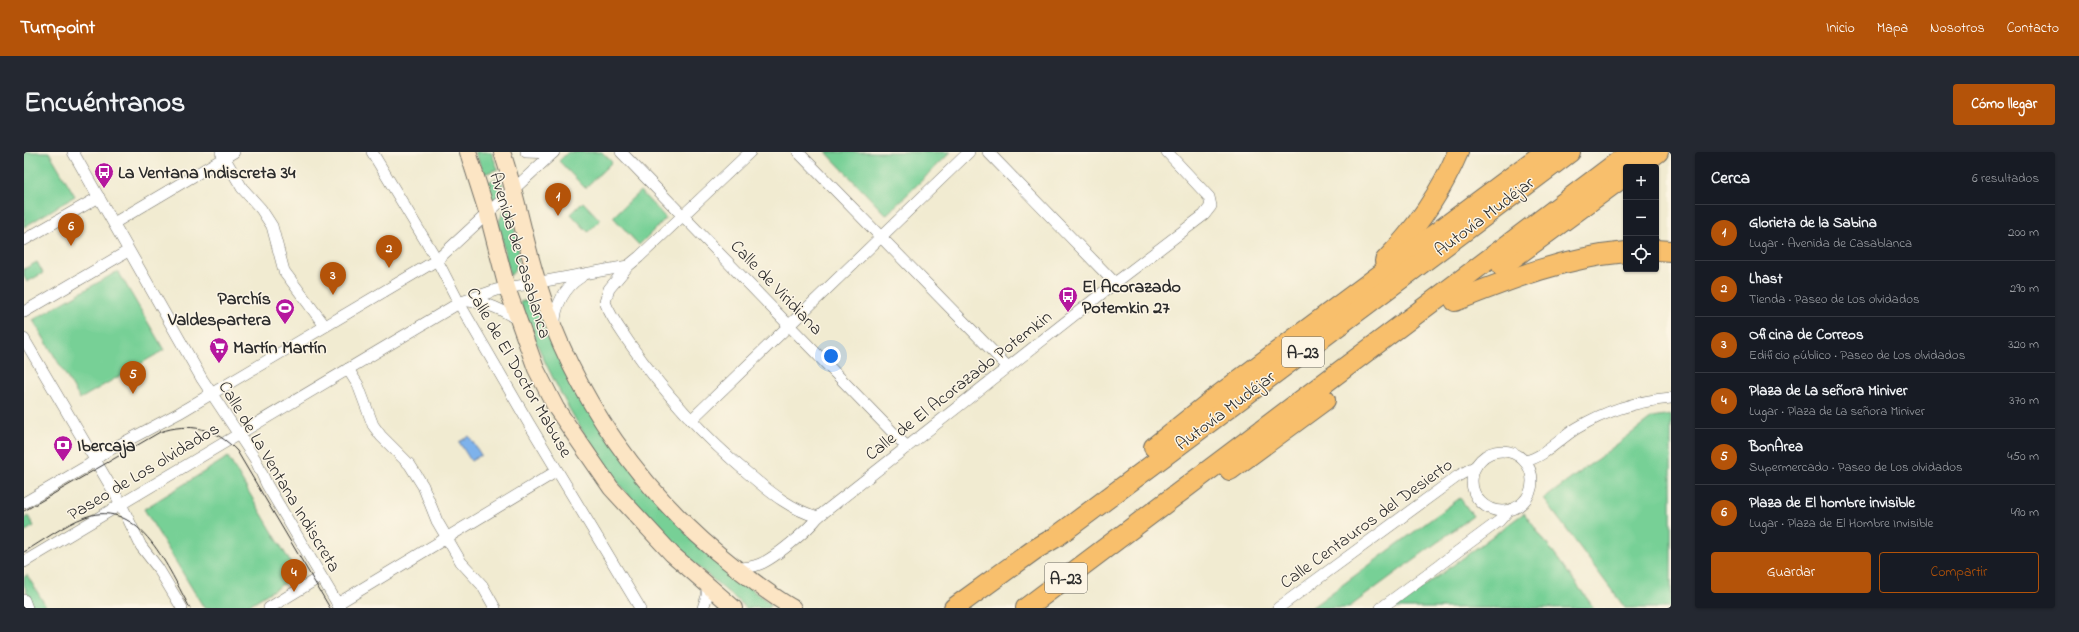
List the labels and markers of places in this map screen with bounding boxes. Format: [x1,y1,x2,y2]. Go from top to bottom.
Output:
bus stop icon: La Ventana Indiscreta 34 [93,161,115,189]
place label: La Ventana Indiscreta 34 [118,161,296,187]
pin: 1 [545,183,571,216]
pin: 6 [58,213,84,246]
pin: 2 [376,235,402,268]
pin: 3 [320,262,346,295]
place label: El Acorazado Potemkin 27 [1082,275,1181,322]
bus stop icon: El Acorazado Potemkin 27 [1057,285,1079,313]
place label: Parchís Valdespartera [167,287,271,334]
sports icon: Parchís Valdespartera [274,297,296,325]
supermarket icon: Martín Martín [208,336,230,364]
place label: Martín Martín [233,336,326,362]
pin: 5 [120,361,146,394]
bank icon: Ibercaja [52,434,74,462]
place label: Ibercaja [77,434,136,460]
pin: 4 [281,559,307,592]

